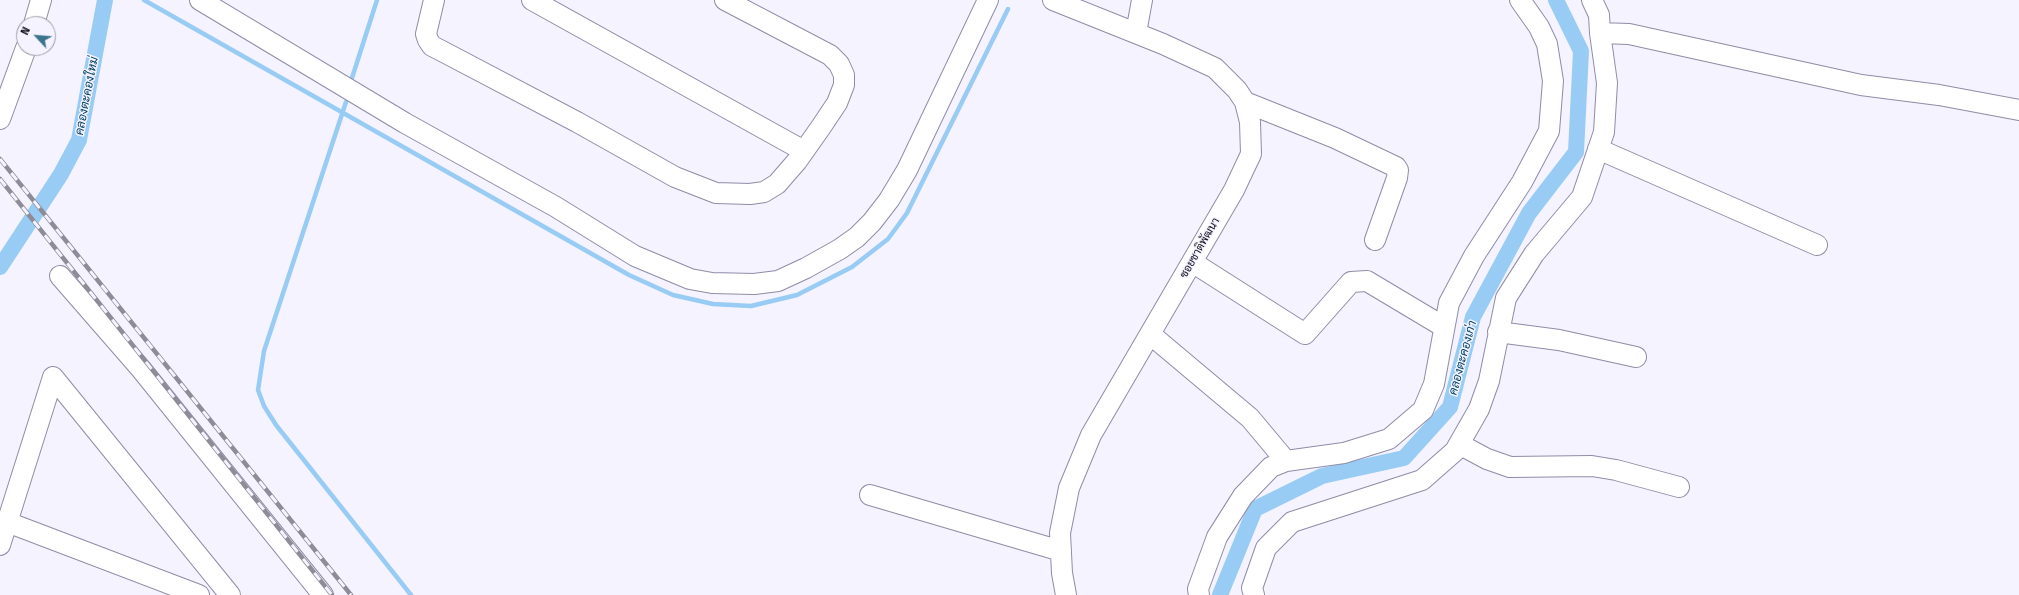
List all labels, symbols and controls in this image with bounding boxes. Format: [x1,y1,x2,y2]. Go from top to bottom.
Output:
north arrow [16,16,56,56]
text: N [18,25,33,37]
water label: คลองตะคองใหม่ [72,55,102,137]
street label: ซอยชาติพัฒนา [1177,215,1223,281]
water label: คลองตะคองเก่า [1446,319,1480,397]

